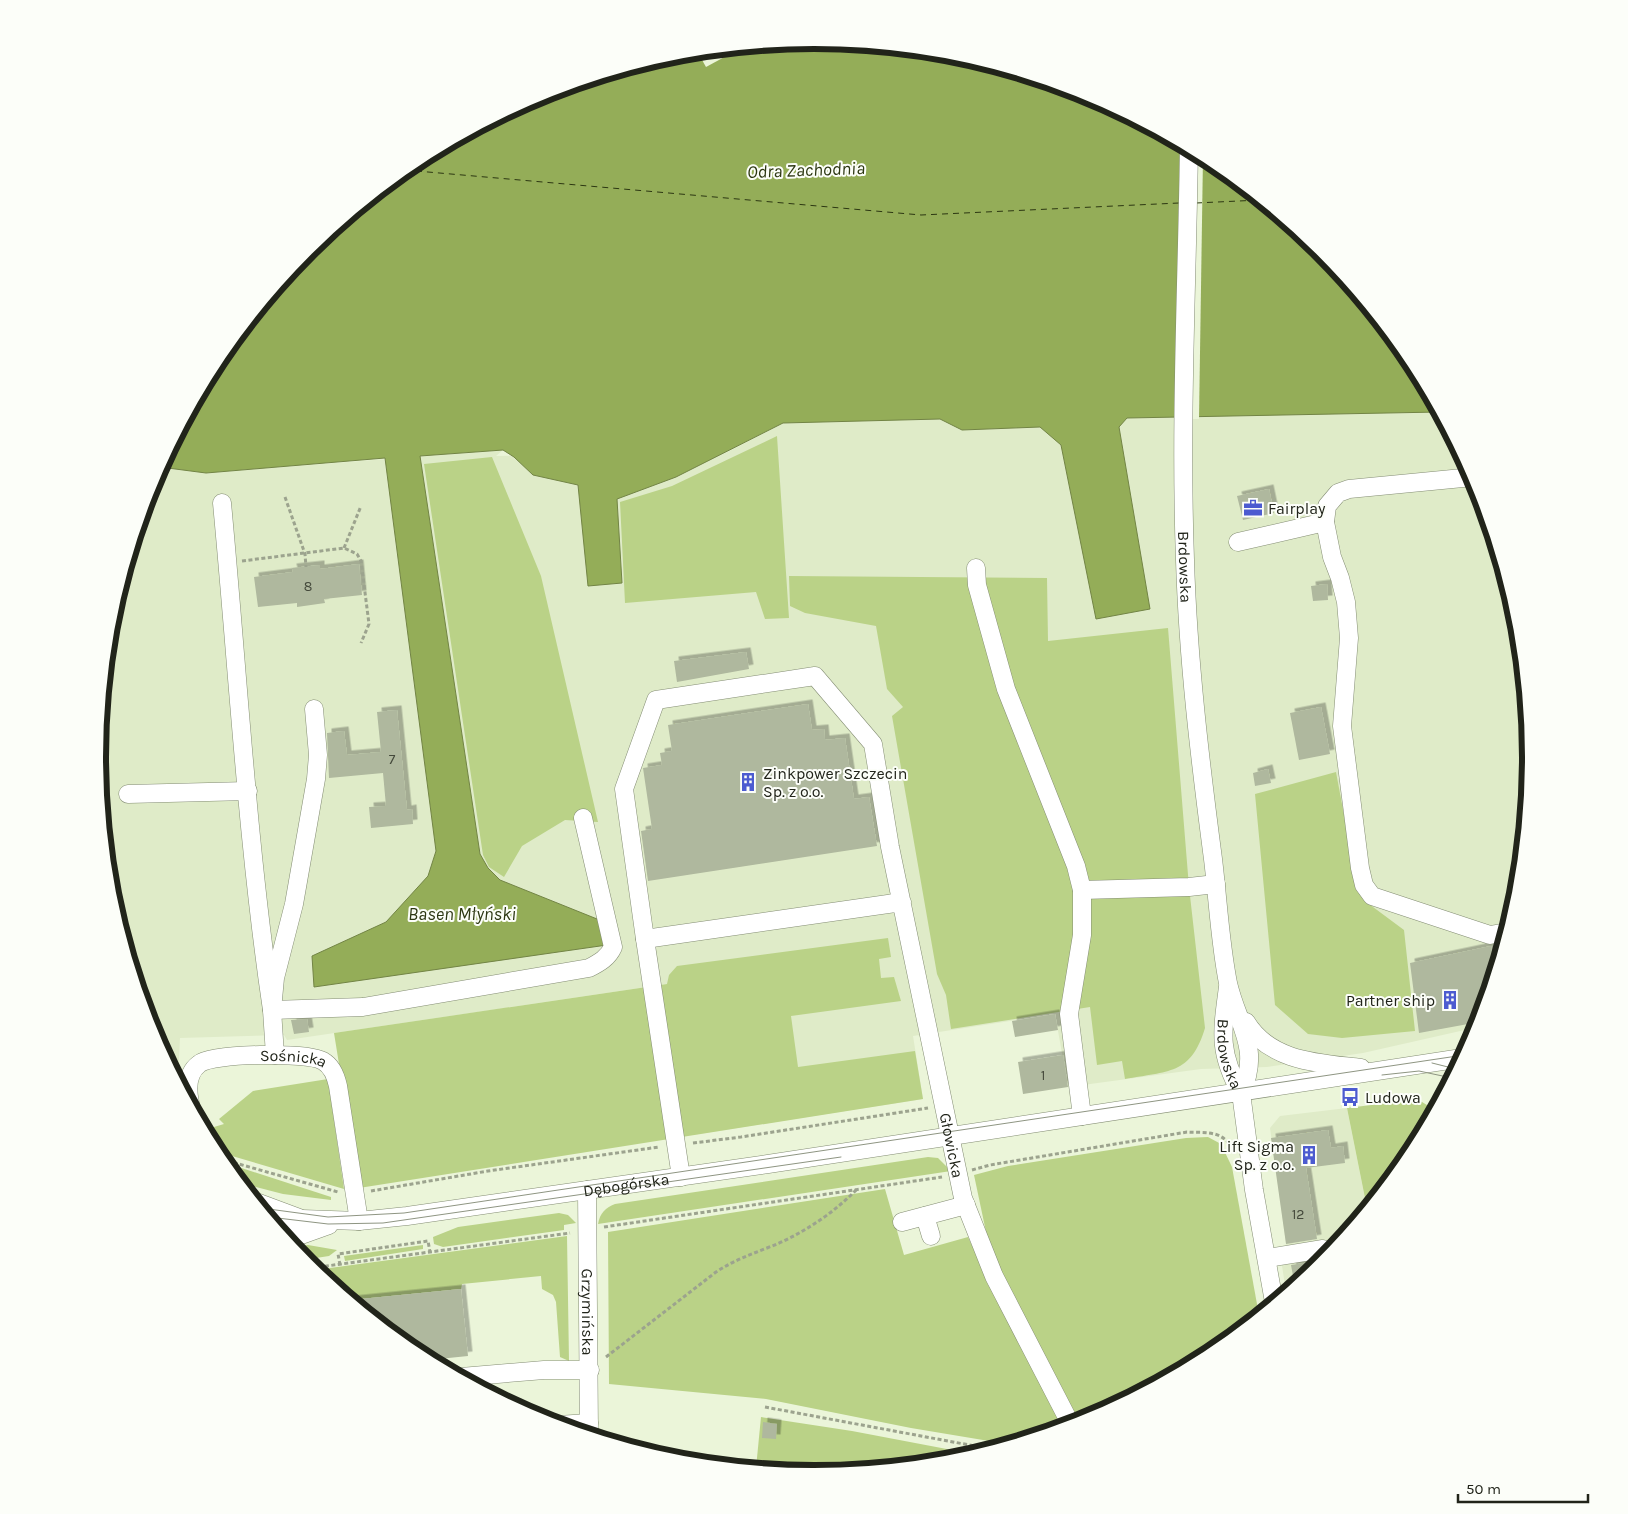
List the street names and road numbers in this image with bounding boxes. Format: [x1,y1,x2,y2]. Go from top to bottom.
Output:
street label: Brdowska [1175,531,1196,603]
street label: Brdowska [1214,1018,1247,1092]
street label: Sośnicka [260,1045,331,1071]
street label: Głowicka [936,1111,968,1180]
street label: Dębogórska [582,1169,671,1200]
street label: Grzymińska [578,1269,598,1355]

